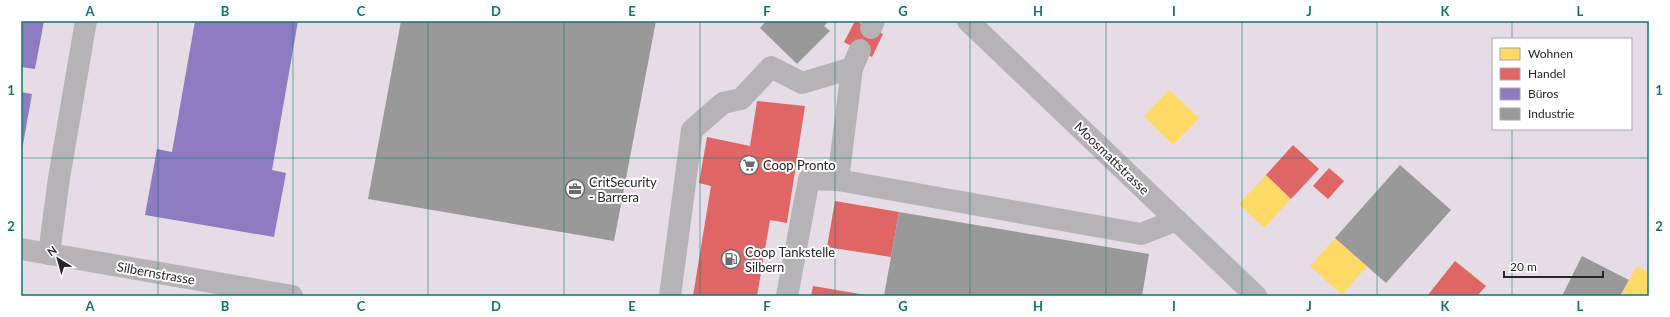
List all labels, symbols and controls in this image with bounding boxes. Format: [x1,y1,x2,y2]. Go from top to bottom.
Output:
text: A [84,3,95,19]
text: B [221,3,230,19]
text: C [357,3,366,19]
text: D [491,3,501,19]
text: E [628,3,636,19]
text: F [763,3,771,19]
text: G [898,3,908,19]
text: H [1033,3,1043,19]
text: I [1172,3,1176,19]
text: J [1306,3,1312,19]
text: K [1441,3,1451,19]
text: L [1577,3,1584,19]
legend [1492,38,1632,130]
text: Wohnen [1528,46,1573,61]
text: Handel [1528,66,1566,81]
text: 1 [7,82,15,98]
text: 1 [1655,82,1663,98]
text: Büros [1528,86,1558,101]
text: Industrie [1528,106,1574,121]
street label: Moosmattstrasse [1071,118,1153,198]
supermarket icon: Coop Pronto [738,154,760,176]
place label: Coop Pronto [763,157,836,173]
place label: CritSecurity - Barrera [589,174,657,205]
office icon: CritSecurity - Barrera [564,178,586,200]
text: 2 [7,218,15,234]
text: 2 [1655,218,1663,234]
north arrow [38,239,78,279]
text: N [44,243,59,258]
place label: Coop Tankstelle Silbern [745,244,835,275]
fuel station icon: Coop Tankstelle Silbern [720,248,742,270]
scale bar [1504,253,1603,279]
street label: Silbernstrasse [116,258,196,288]
text: 20 m [1510,259,1537,274]
text: A [84,298,95,314]
text: B [221,298,230,314]
text: C [357,298,366,314]
text: D [491,298,501,314]
text: E [628,298,636,314]
text: F [763,298,771,314]
text: G [898,298,908,314]
text: H [1033,298,1043,314]
text: I [1172,298,1176,314]
text: J [1306,298,1312,314]
text: K [1441,298,1451,314]
text: L [1577,298,1584,314]

